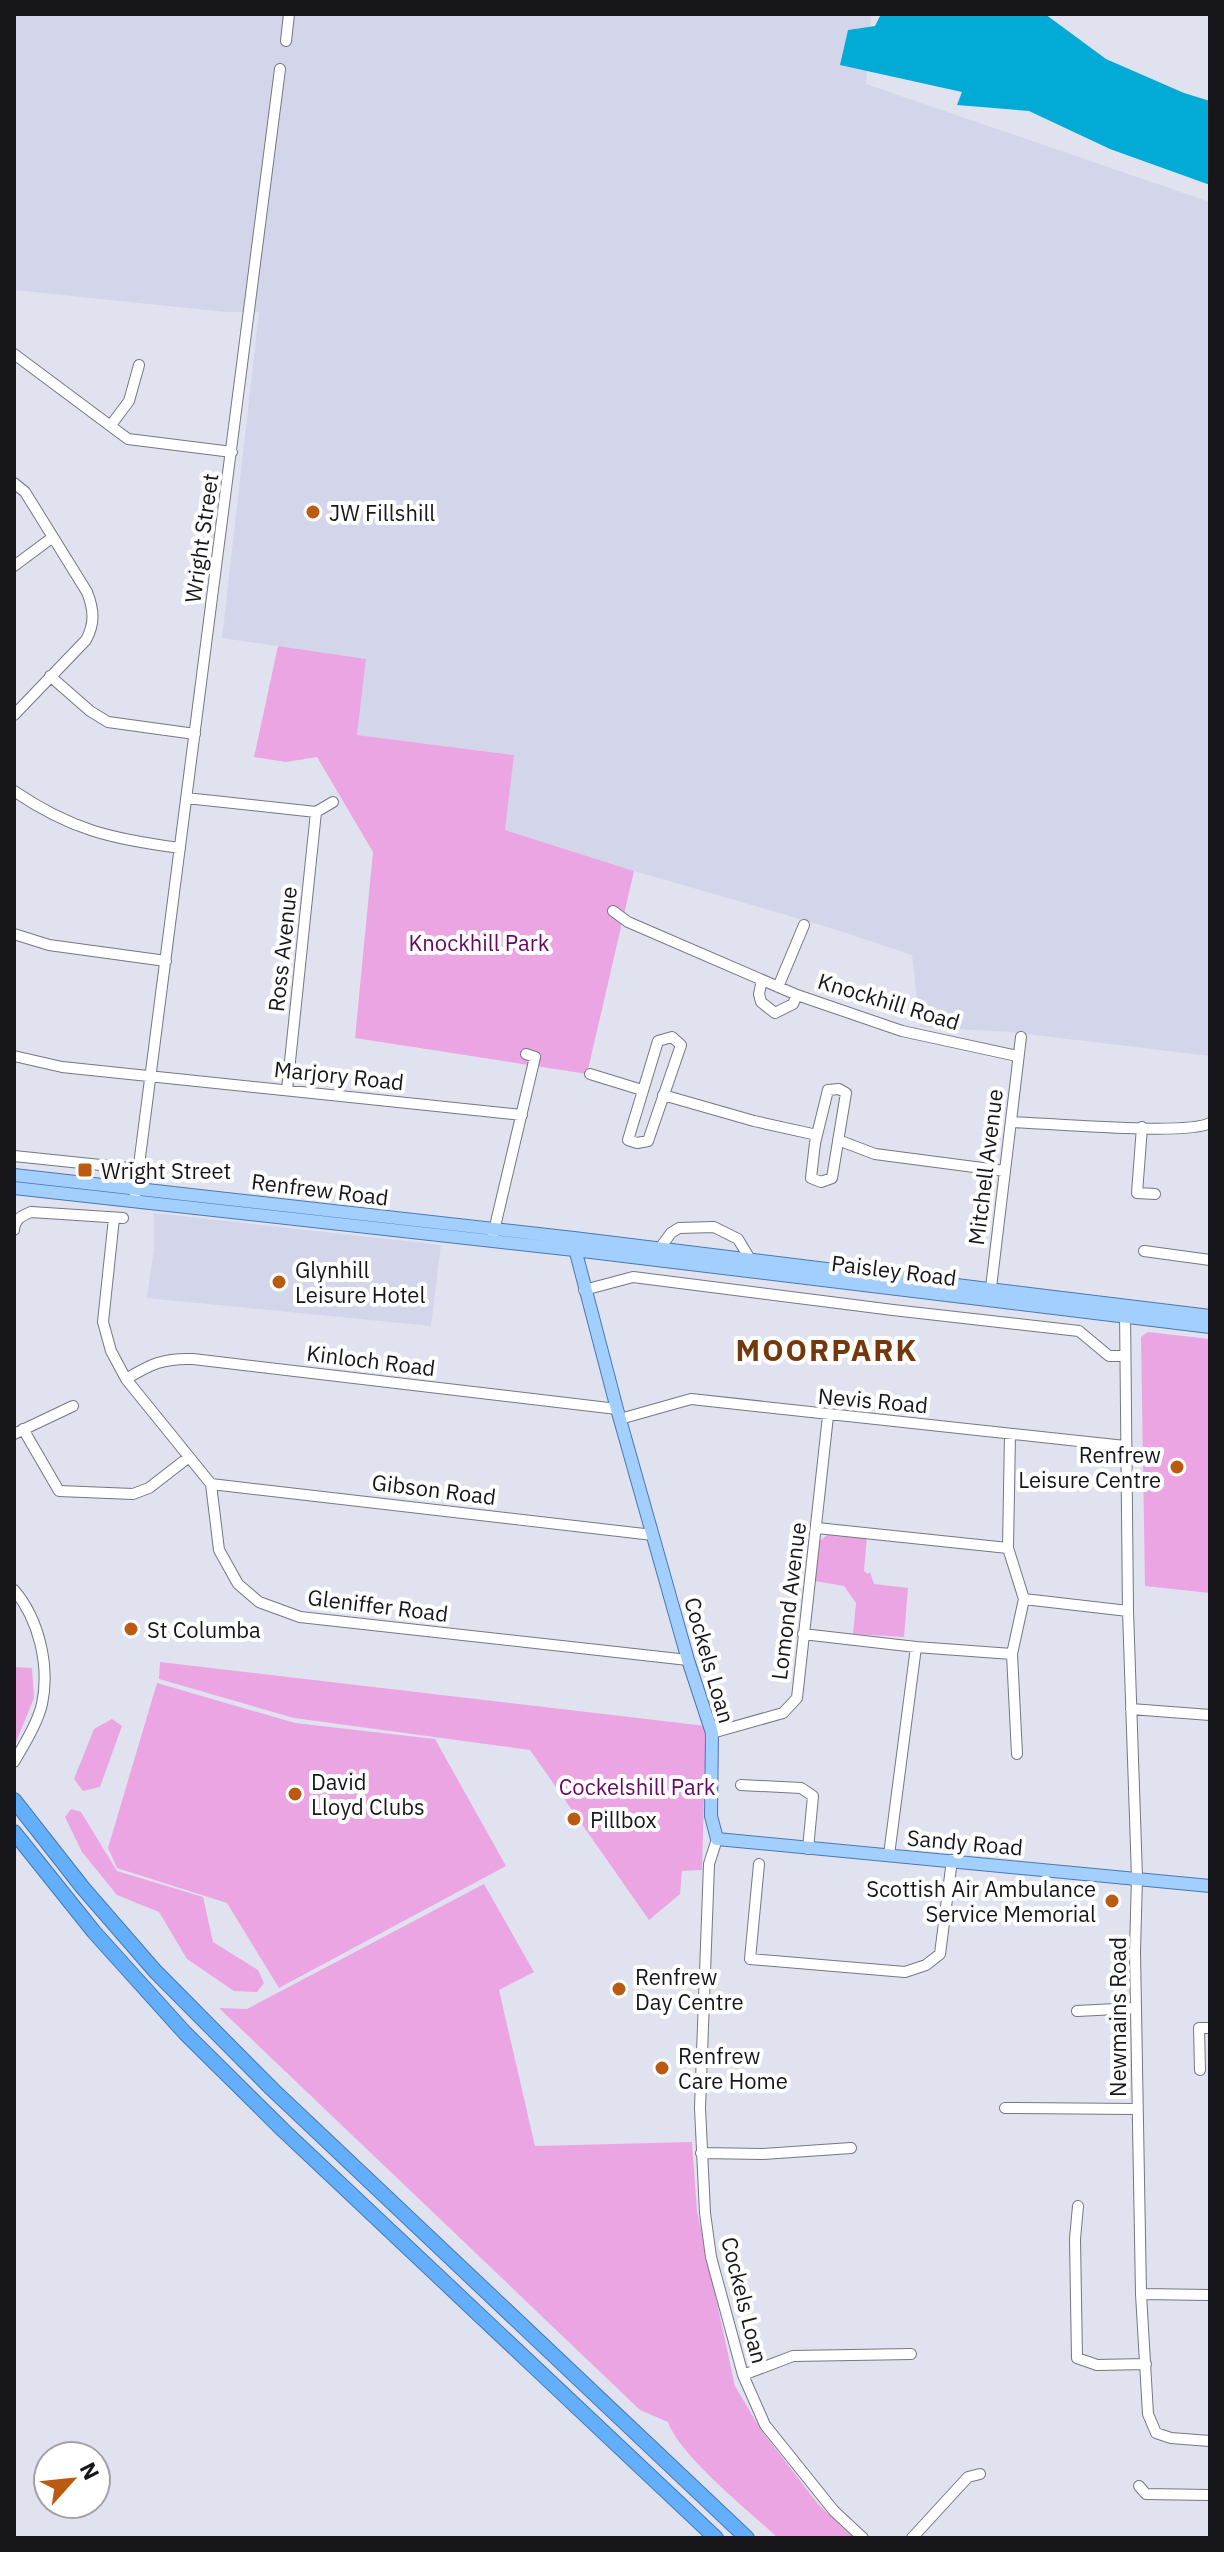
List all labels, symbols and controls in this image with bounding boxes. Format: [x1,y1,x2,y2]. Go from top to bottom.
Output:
street label: Wright Street [178,471,224,605]
place label: JW Fillshill [329,498,435,527]
marker: JW Fillshill [304,503,322,521]
street label: Ross Avenue [261,885,303,1013]
park label: Knockhill Park [409,928,550,957]
street label: Knockhill Road [815,966,963,1036]
street label: Marjory Road [273,1054,405,1096]
street label: Mitchell Avenue [961,1087,1009,1247]
place label: Wright Street [101,1156,231,1185]
marker: Wright Street [76,1161,94,1179]
street label: Renfrew Road [250,1166,390,1212]
street label: Paisley Road [830,1248,958,1292]
place label: Glynhill Leisure Hotel [295,1255,425,1309]
marker: Glynhill Leisure Hotel [270,1273,288,1291]
district label: MOORPARK [736,1330,918,1369]
street label: Kinloch Road [305,1338,437,1382]
street label: Nevis Road [817,1381,929,1419]
place label: Renfrew Leisure Centre [1018,1440,1161,1494]
marker: Renfrew Leisure Centre [1168,1458,1186,1476]
street label: Gibson Road [370,1467,498,1511]
street label: Lomond Avenue [764,1521,812,1681]
street label: Gleniffer Road [306,1582,450,1628]
street label: Cockels Loan [678,1594,742,1726]
place label: St Columba [147,1615,261,1644]
marker: St Columba [122,1620,140,1638]
place label: David Lloyd Clubs [311,1767,425,1821]
park label: Cockelshill Park [559,1772,716,1801]
marker: David Lloyd Clubs [286,1785,304,1803]
place label: Pillbox [590,1805,657,1834]
marker: Pillbox [565,1810,583,1828]
street label: Sandy Road [906,1822,1024,1862]
place label: Scottish Air Ambulance Service Memorial [866,1874,1096,1928]
marker: Scottish Air Ambulance Service Memorial [1103,1892,1121,1910]
street label: Newmains Road [1103,1937,1132,2097]
place label: Renfrew Day Centre [635,1962,744,2016]
marker: Renfrew Day Centre [610,1980,628,1998]
place label: Renfrew Care Home [678,2041,788,2095]
marker: Renfrew Care Home [653,2059,671,2077]
street label: Cockels Loan [715,2234,775,2366]
north arrow [32,2440,112,2520]
text: N [74,2457,107,2484]

